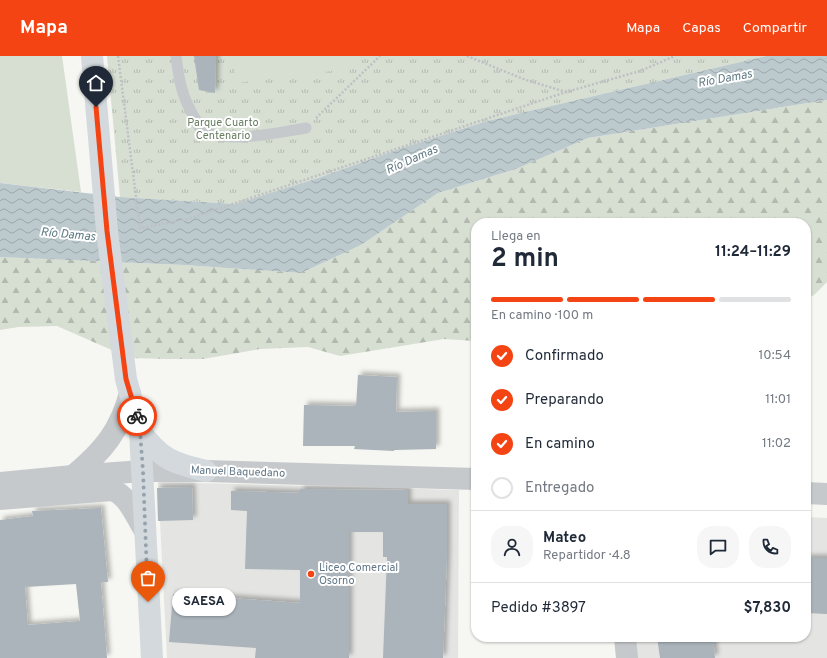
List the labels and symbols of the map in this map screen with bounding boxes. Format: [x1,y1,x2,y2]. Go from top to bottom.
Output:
pin [79,66,113,107]
water label: Río Damas [696,66,754,92]
park label: Parque Cuarto Centenario [187,116,259,143]
water label: Río Damas [384,141,441,179]
water label: Río Damas [40,225,97,245]
courier [117,396,157,436]
street label: Manuel Baquedano [191,463,285,481]
pin [131,561,165,602]
place label: Liceo Comercial Osorno [319,561,398,588]
marker: Liceo Comercial Osorno [306,569,316,579]
callout: SAESA [172,588,236,616]

